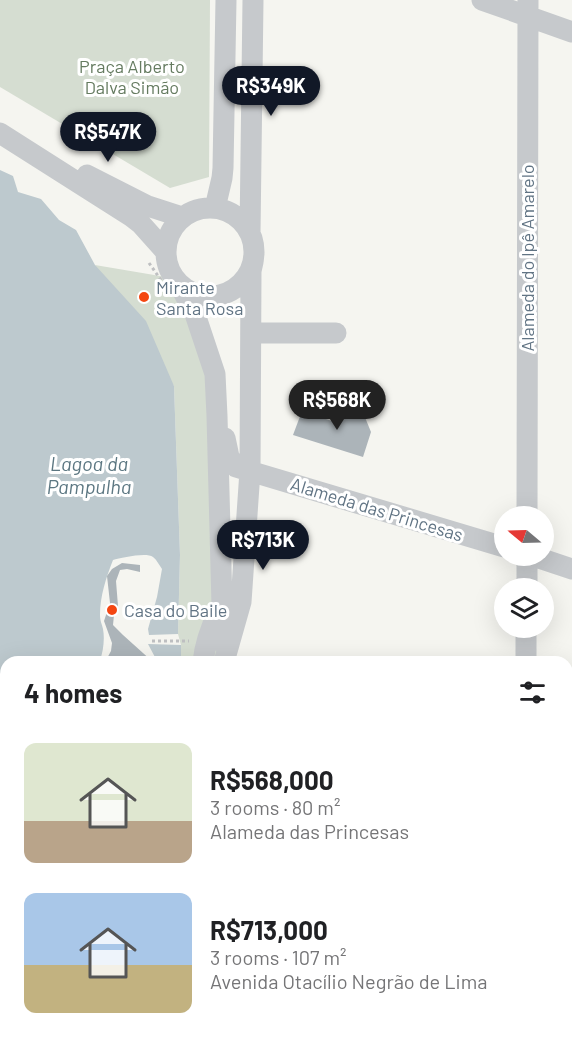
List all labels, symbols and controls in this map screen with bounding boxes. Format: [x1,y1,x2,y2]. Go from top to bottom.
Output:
park label: Praça Alberto Dalva Simão [79,55,185,98]
pin: R$349K [222,66,320,117]
text: R$349K [236,73,306,97]
pin: R$547K [59,112,157,163]
text: R$547K [74,119,142,143]
street label: Alameda do Ipê Amarelo [516,164,538,352]
place label: Mirante Santa Rosa [156,276,243,319]
marker: Mirante Santa Rosa [137,290,151,304]
pin: R$568K [288,380,386,431]
text: R$568K [303,387,371,411]
water label: Lagoa da Pampulha [47,451,131,498]
street label: Alameda das Princesas [288,472,466,546]
north arrow [494,506,554,566]
map controls [494,506,554,638]
pin: R$713K [214,520,312,571]
text: R$713K [231,527,295,551]
button: layers [494,578,554,638]
place label: Casa do Baile [124,599,227,621]
marker: Casa do Baile [105,603,119,617]
icon: filters [516,676,549,709]
text: 4 homes [24,677,122,708]
text: R$568,000 [210,764,334,795]
icon: home [72,767,144,839]
text: 3 rooms · 80 m² [210,795,340,819]
text: Alameda das Princesas [210,819,409,843]
text: R$713,000 [210,914,328,945]
icon: home [72,917,144,989]
text: 3 rooms · 107 m² [210,945,346,969]
text: Avenida Otacílio Negrão de Lima [210,969,487,993]

